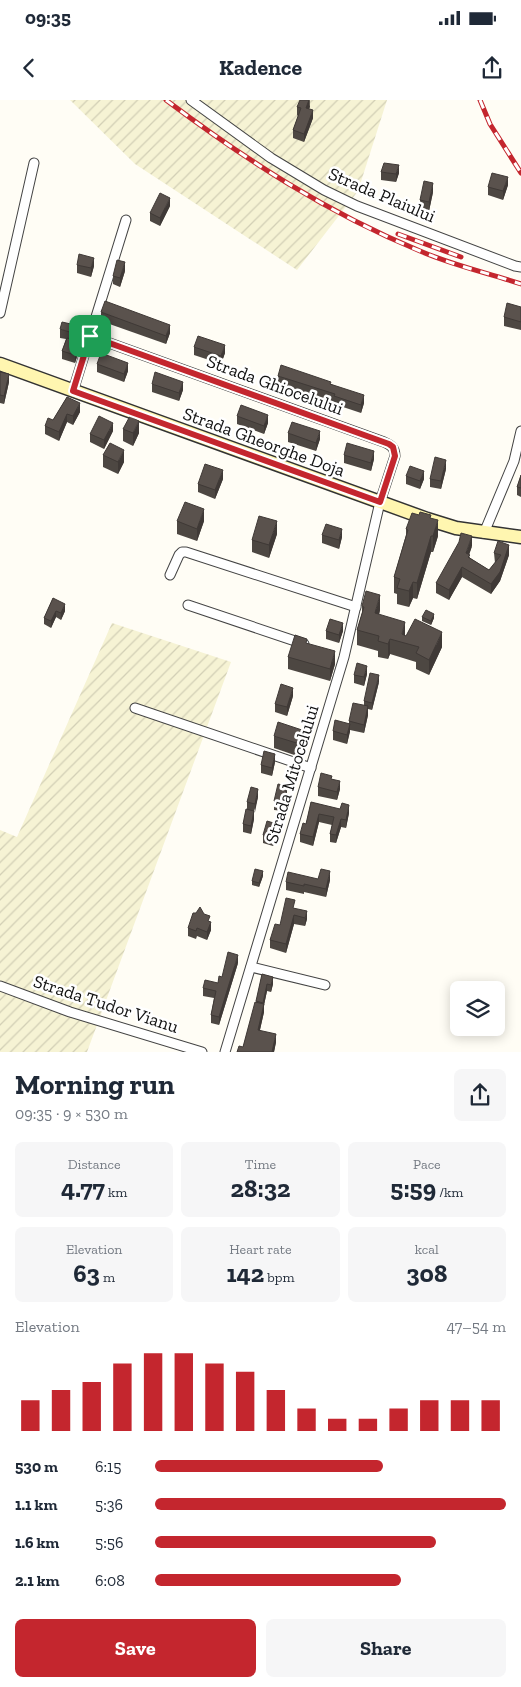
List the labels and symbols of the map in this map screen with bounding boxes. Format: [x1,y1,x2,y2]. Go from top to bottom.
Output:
street label: Strada Plaiului [325,163,439,227]
pin [69,315,111,357]
street label: Strada Ghiocelului [204,350,346,420]
street label: Strada Gheorghe Doja [180,402,348,482]
street label: Strada Mitocelului [260,702,324,846]
street label: Strada Tudor Vianu [31,970,181,1038]

